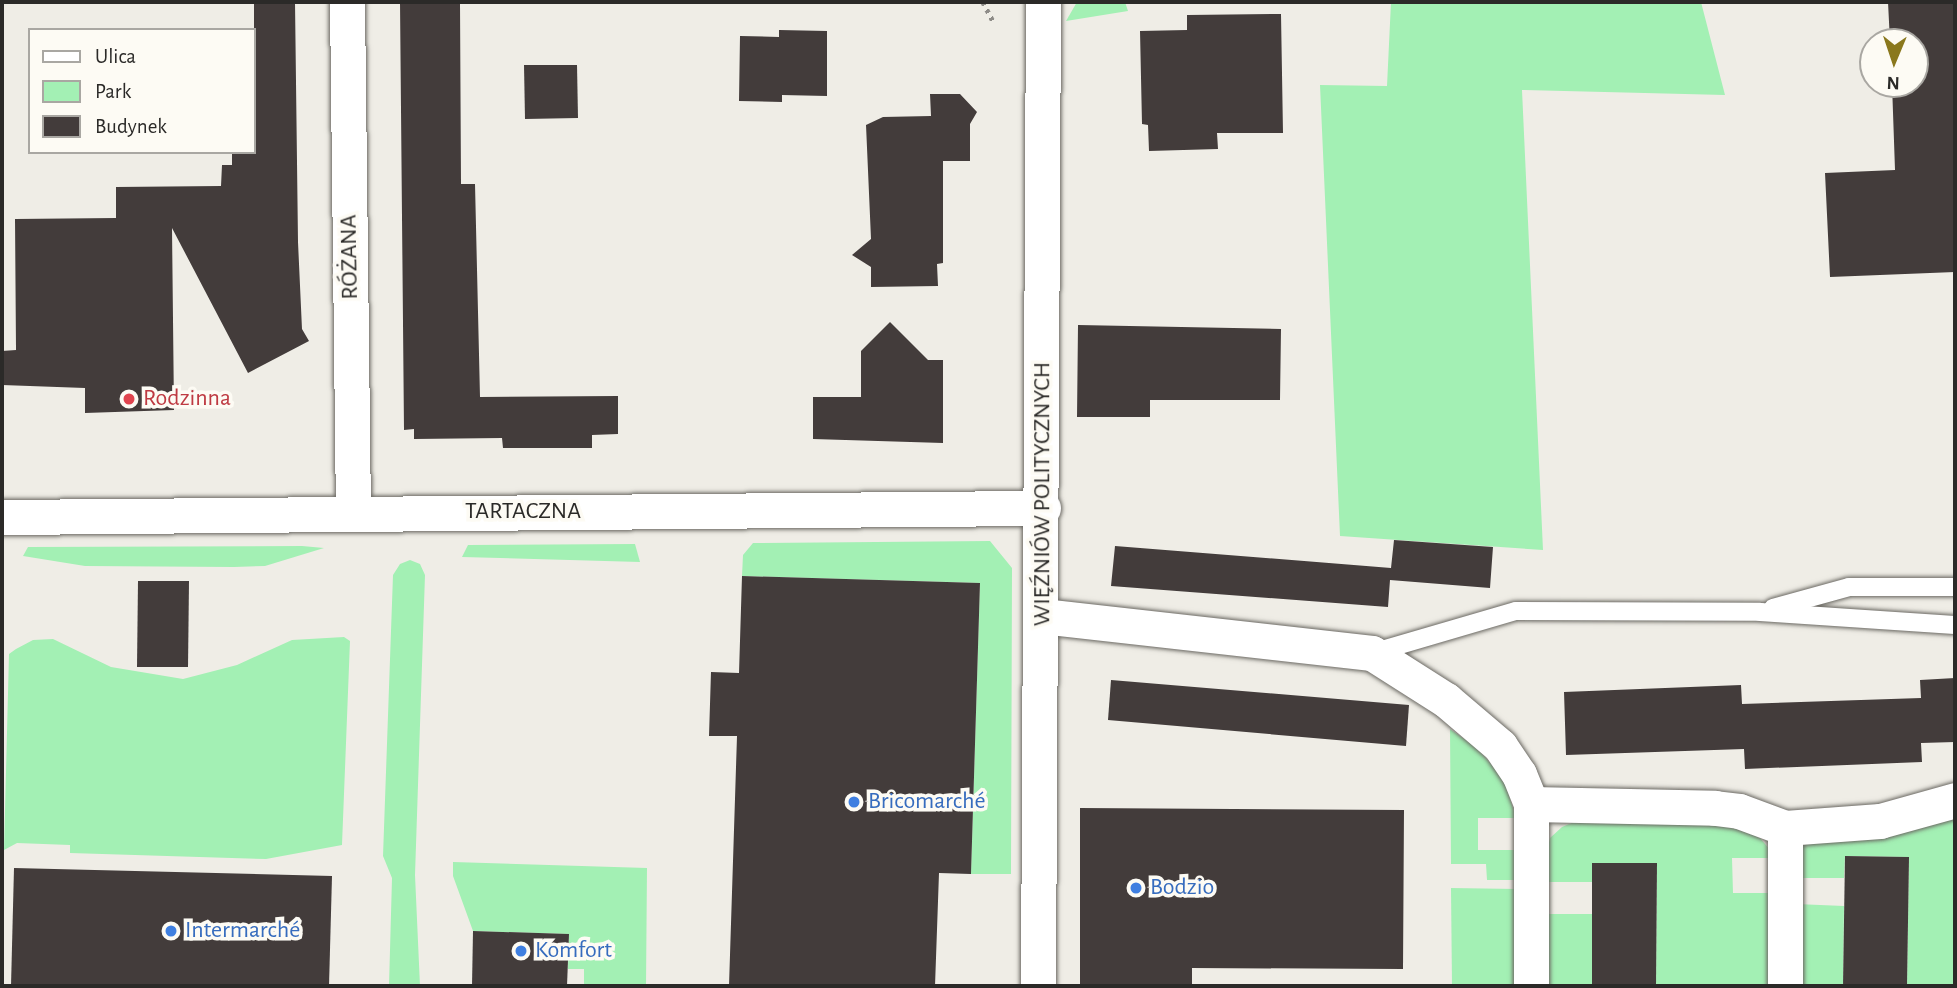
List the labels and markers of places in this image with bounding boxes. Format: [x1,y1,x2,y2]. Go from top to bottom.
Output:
place label: Rodzinna [143,385,231,413]
marker: Rodzinna [121,391,137,407]
place label: Bricomarché [868,788,986,816]
marker: Bricomarché [846,794,862,810]
place label: Bodzio [1150,874,1214,902]
marker: Bodzio [1128,880,1144,896]
place label: Intermarché [185,917,300,945]
marker: Intermarché [163,923,179,939]
place label: Komfort [535,937,612,965]
marker: Komfort [513,943,529,959]

